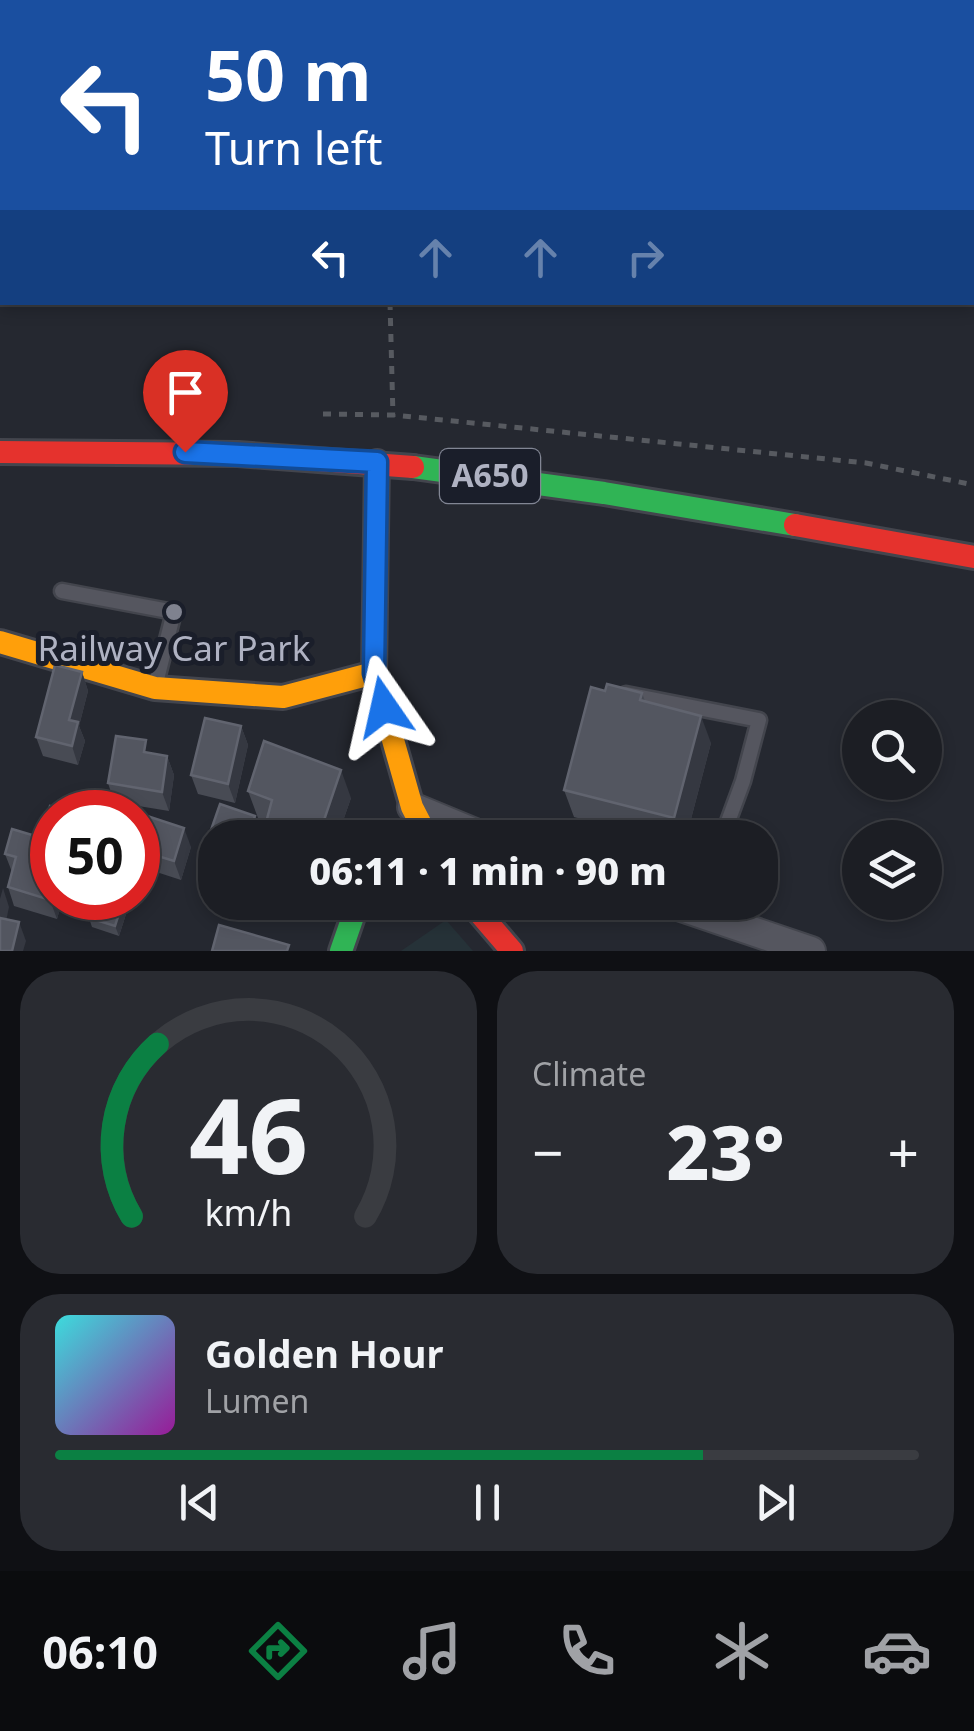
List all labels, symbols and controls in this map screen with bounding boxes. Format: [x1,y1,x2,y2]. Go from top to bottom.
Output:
text: 50 m [205,26,372,122]
icon: left [40,40,170,170]
text: Turn left [205,117,382,178]
icon: left [303,230,358,285]
icon: ahead [408,230,463,285]
icon: ahead [513,230,568,285]
icon: right [618,230,673,285]
pin [143,350,228,453]
icon: arrive [158,365,213,420]
road number: A650 [440,449,540,503]
marker: Railway Car Park [163,601,185,623]
place label: Railway Car Park [38,624,311,671]
position arrow [332,655,436,759]
map controls [842,700,942,920]
button: search [842,700,942,800]
speed limit sign: 50 [30,790,160,920]
button: layers [842,820,942,920]
text: 06:11 · 1 min · 90 m [309,844,667,896]
text: Climate [532,1052,646,1095]
text: 46 [189,1063,308,1204]
text: 23° [666,1100,785,1202]
text: − [532,1114,563,1189]
text: + [888,1114,919,1189]
text: km/h [205,1188,292,1236]
text: Golden Hour [205,1327,443,1379]
text: Lumen [205,1379,309,1422]
icon: previous [172,1475,227,1530]
icon: pause [460,1475,515,1530]
icon: next [748,1475,803,1530]
icon: directions [243,1616,313,1686]
icon: music [397,1616,467,1686]
icon: phone [552,1616,622,1686]
icon: climate [707,1616,777,1686]
icon: car [862,1616,932,1686]
text: 06:10 [42,1621,158,1682]

